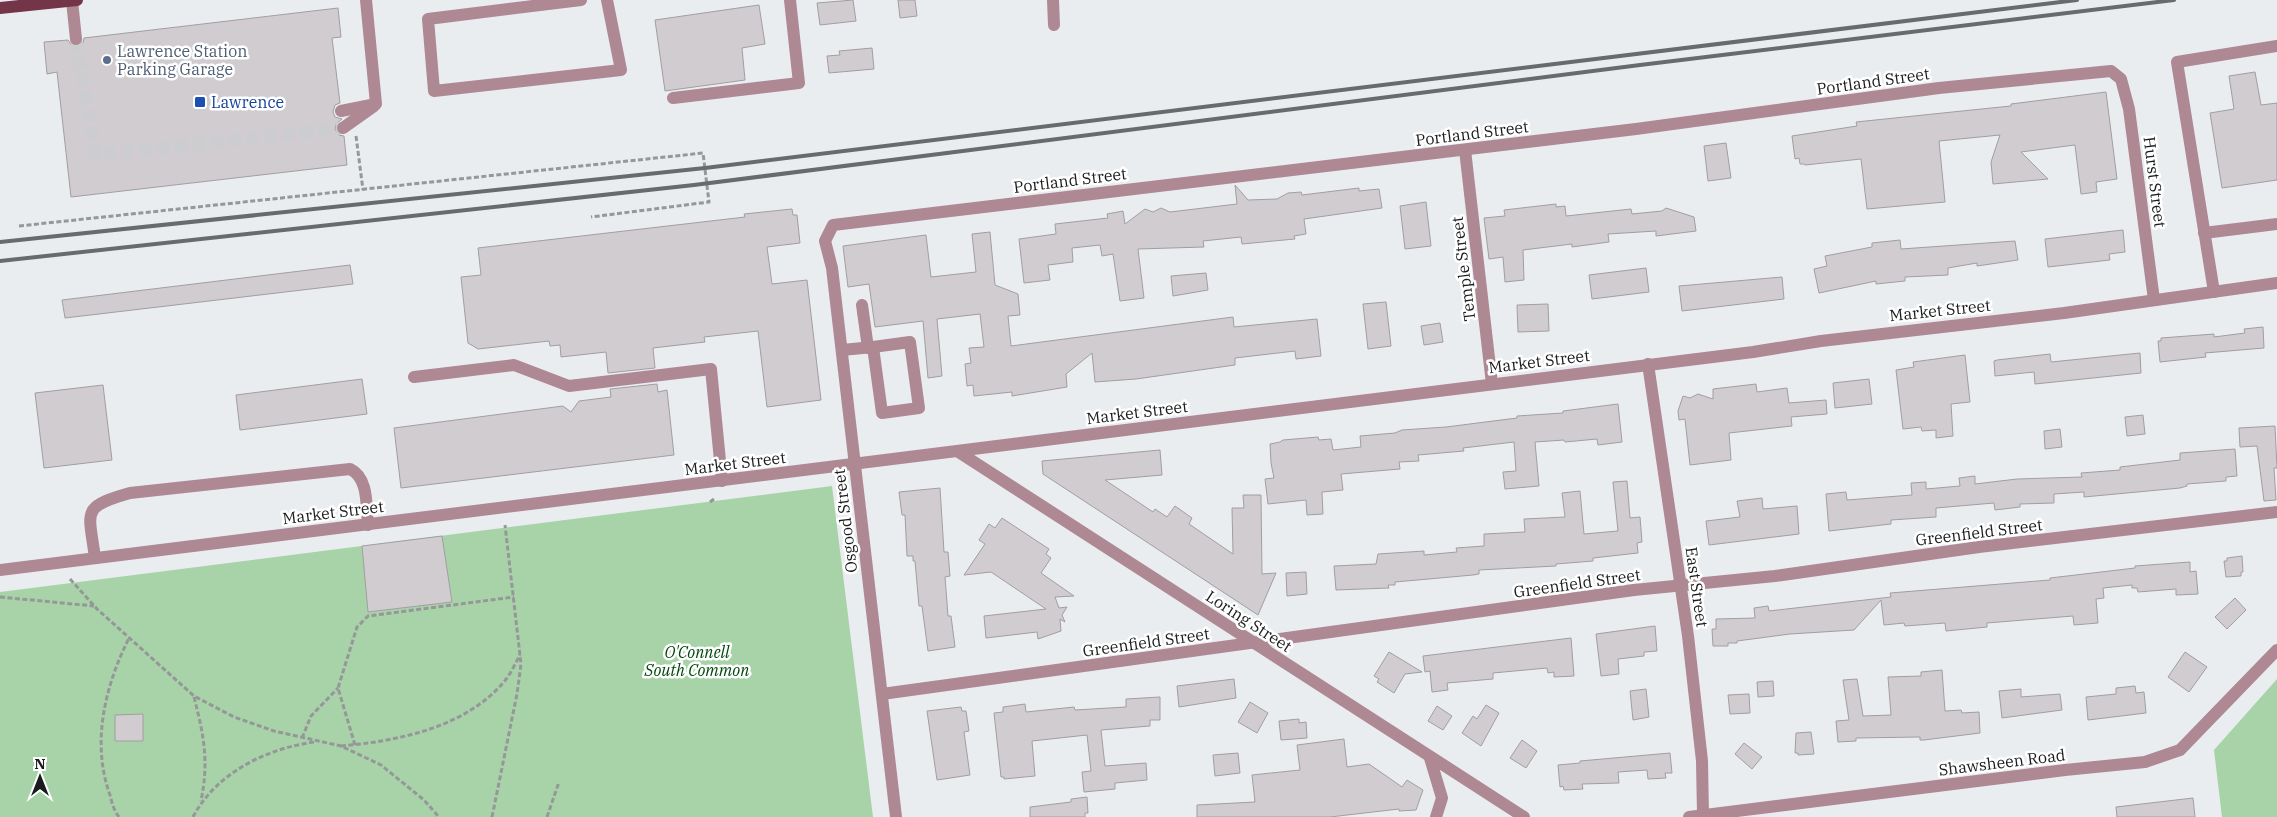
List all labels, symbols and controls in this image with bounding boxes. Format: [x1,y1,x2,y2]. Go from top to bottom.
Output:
place label: Lawrence Station Parking Garage [117,41,247,79]
marker: Lawrence Station Parking Garage [101,54,113,66]
street label: Portland Street [1815,63,1931,99]
place label: Lawrence [211,92,284,112]
marker: Lawrence [193,95,207,109]
street label: Portland Street [1414,116,1530,150]
street label: Hurst Street [2139,135,2171,229]
street label: Portland Street [1012,163,1128,197]
street label: Temple Street [1447,215,1479,323]
street label: Market Street [1888,295,1992,325]
street label: Market Street [1487,345,1591,377]
street label: Market Street [1085,396,1189,428]
street label: Market Street [683,447,787,479]
street label: Osgood Street [829,468,861,574]
street label: Market Street [281,496,385,528]
street label: Greenfield Street [1914,514,2044,550]
street label: East Street [1681,546,1713,629]
street label: Greenfield Street [1512,564,1642,602]
street label: Loring Street [1202,586,1296,656]
street label: Greenfield Street [1081,623,1211,661]
park label: O'Connell South Common [644,642,749,680]
street label: Shawsheen Road [1938,744,2067,780]
north arrow [15,752,65,802]
text: N [34,755,46,773]

